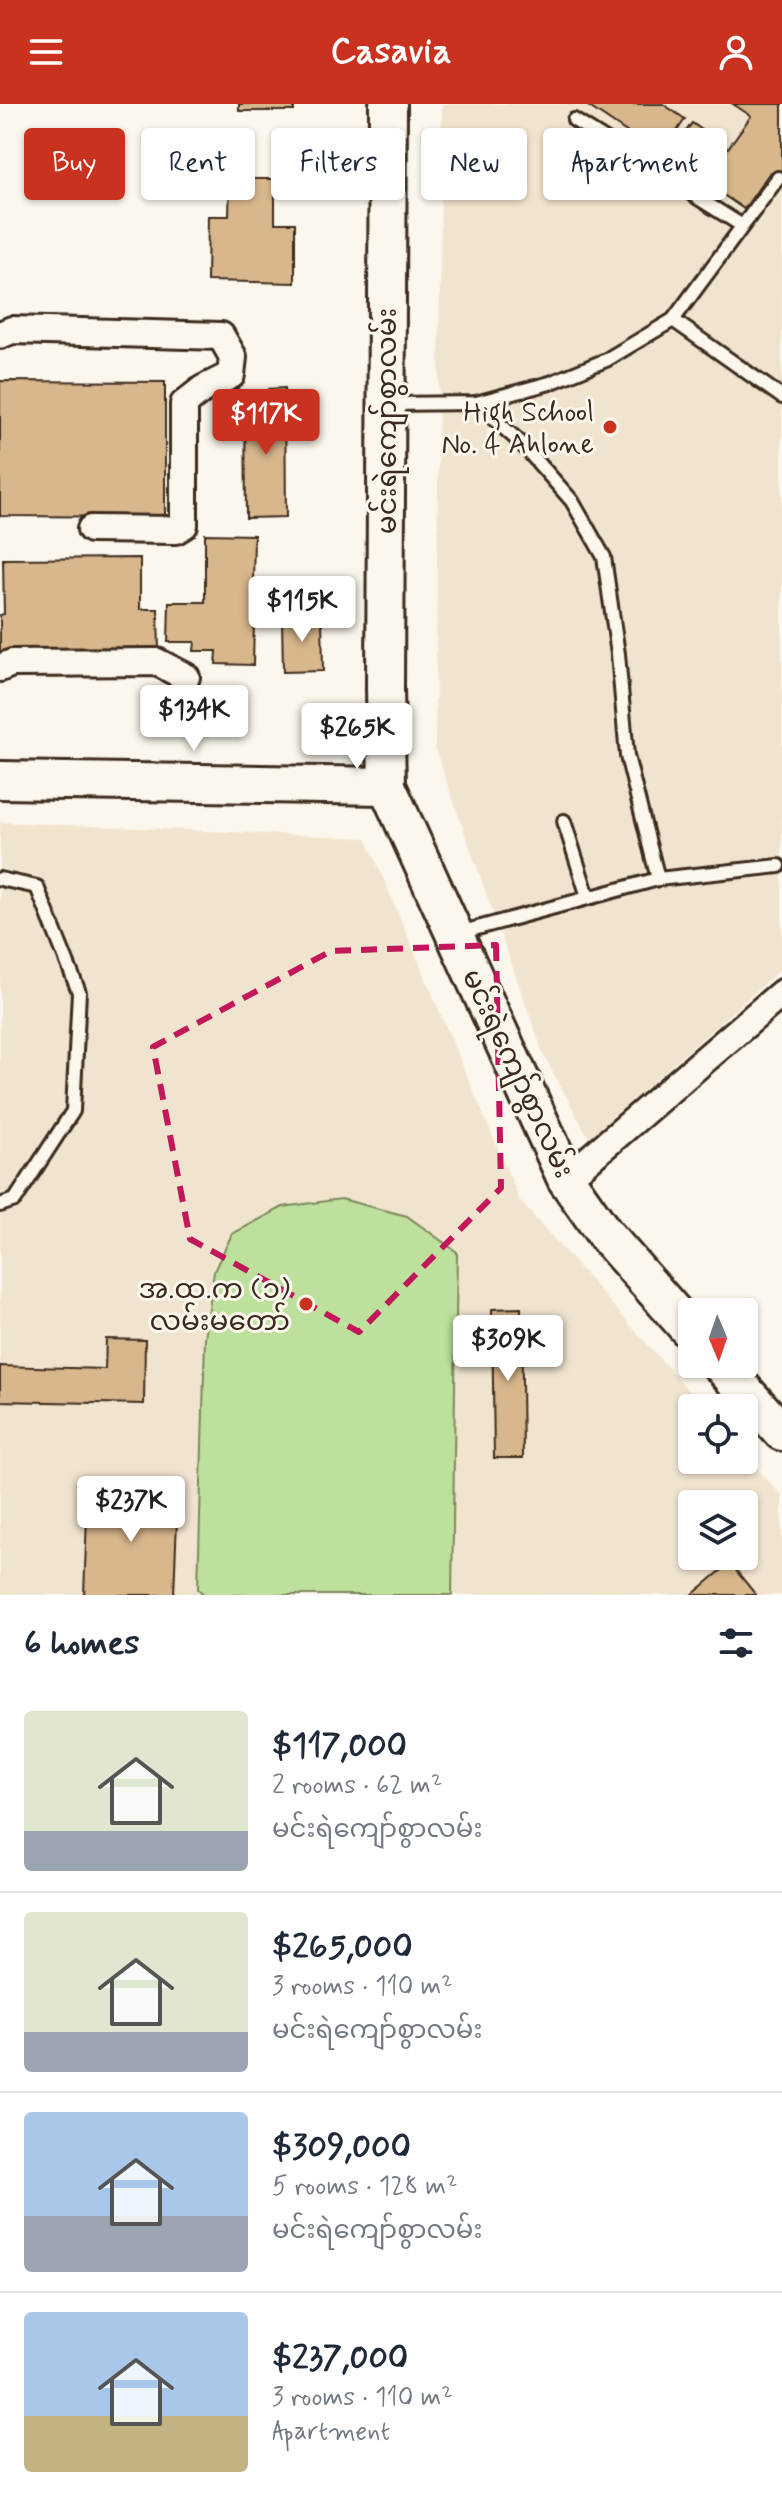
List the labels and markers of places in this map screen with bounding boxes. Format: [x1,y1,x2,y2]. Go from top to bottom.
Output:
pin: $117K [210,389,322,457]
place label: High School No. 4 Ahlone [441,395,594,464]
marker: High School No. 4 Ahlone [601,418,619,436]
pin: $115K [246,576,358,644]
pin: $134K [138,685,250,753]
pin: $265K [301,703,413,771]
place label: အ.ထ.က (၁) လမ်းမတော် [138,1272,290,1341]
marker: အ.ထ.က (၁) လမ်းမတော် [297,1295,315,1313]
pin: $309K [452,1315,564,1383]
pin: $237K [75,1476,187,1544]

